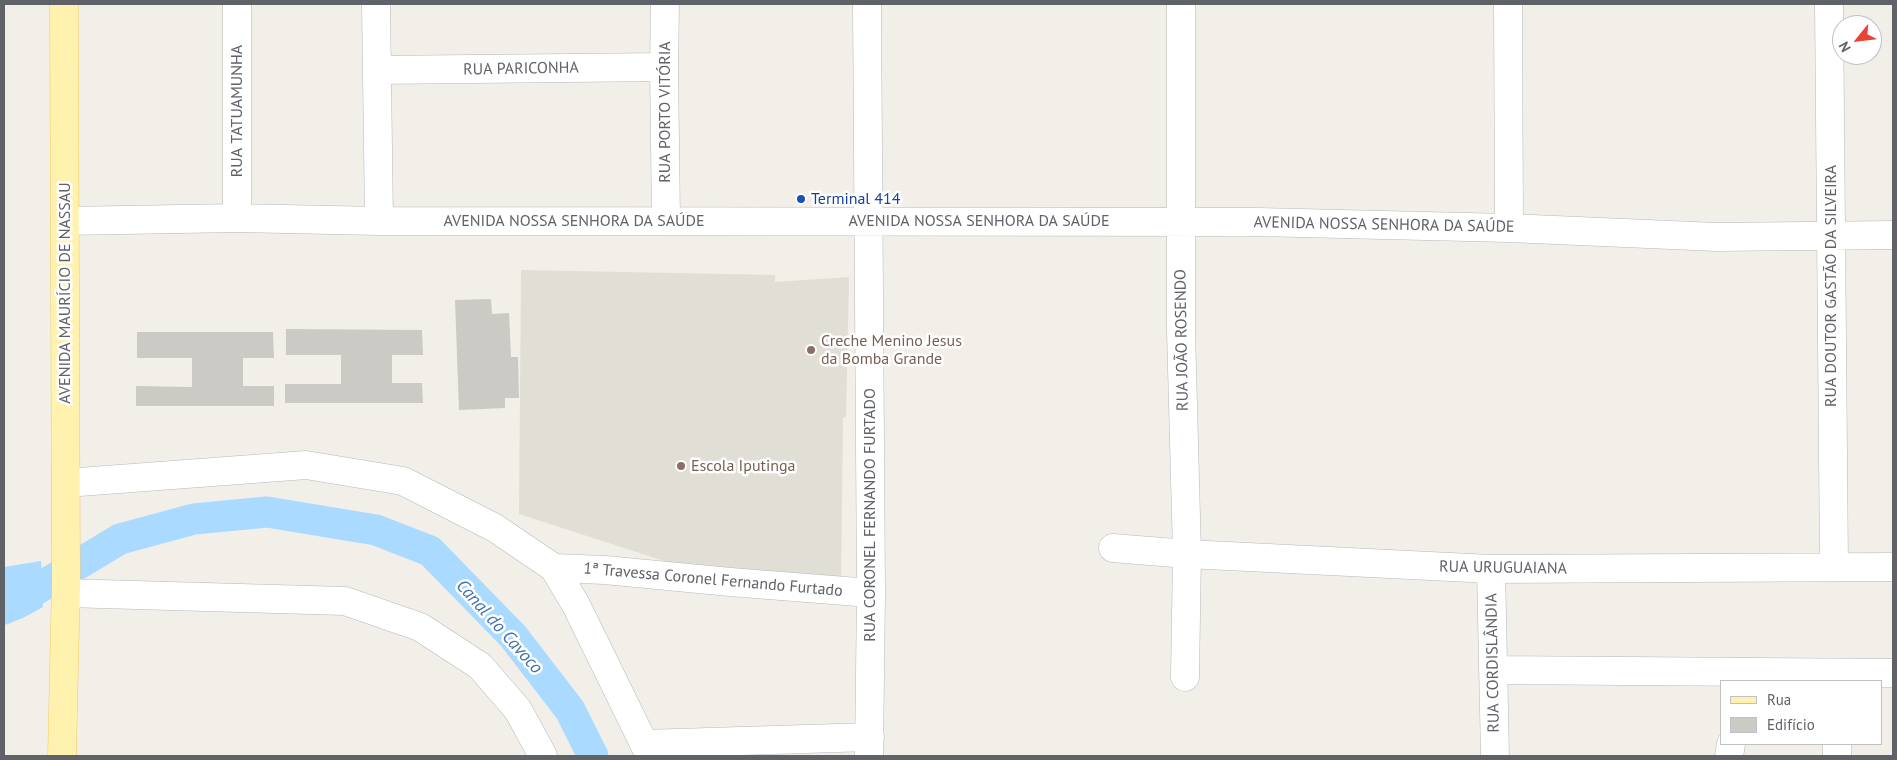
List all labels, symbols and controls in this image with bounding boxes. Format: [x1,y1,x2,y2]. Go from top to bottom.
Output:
north arrow [1832,15,1882,65]
text: N [1835,38,1855,55]
street label: RUA PORTO VITÓRIA [655,41,675,183]
street label: RUA TATUAMUNHA [227,45,247,177]
street label: RUA PARICONHA [463,58,579,80]
street label: RUA DOUTOR GASTÃO DA SILVEIRA [1821,165,1841,407]
street label: AVENIDA MAURÍCIO DE NASSAU [55,182,75,404]
place label: Terminal 414 [811,189,900,209]
marker: Terminal 414 [795,193,807,205]
street label: AVENIDA NOSSA SENHORA DA SAÚDE [443,211,705,231]
street label: AVENIDA NOSSA SENHORA DA SAÚDE [848,211,1110,231]
street label: AVENIDA NOSSA SENHORA DA SAÚDE [1253,213,1515,237]
street label: RUA JOÃO ROSENDO [1171,269,1193,411]
place label: Creche Menino Jesus da Bomba Grande [821,331,962,369]
marker: Creche Menino Jesus da Bomba Grande [805,344,817,356]
street label: RUA CORONEL FERNANDO FURTADO [860,388,880,642]
place label: Escola Iputinga [691,456,796,476]
marker: Escola Iputinga [675,460,687,472]
street label: RUA URUGUAIANA [1439,557,1567,579]
street label: 1ª Travessa Coronel Fernando Furtado [583,559,843,601]
water label: Canal do Cavoco [451,575,547,679]
street label: RUA CORDISLÂNDIA [1482,593,1504,733]
legend [1720,680,1882,745]
text: Rua [1767,690,1791,709]
text: Edifício [1767,715,1815,734]

